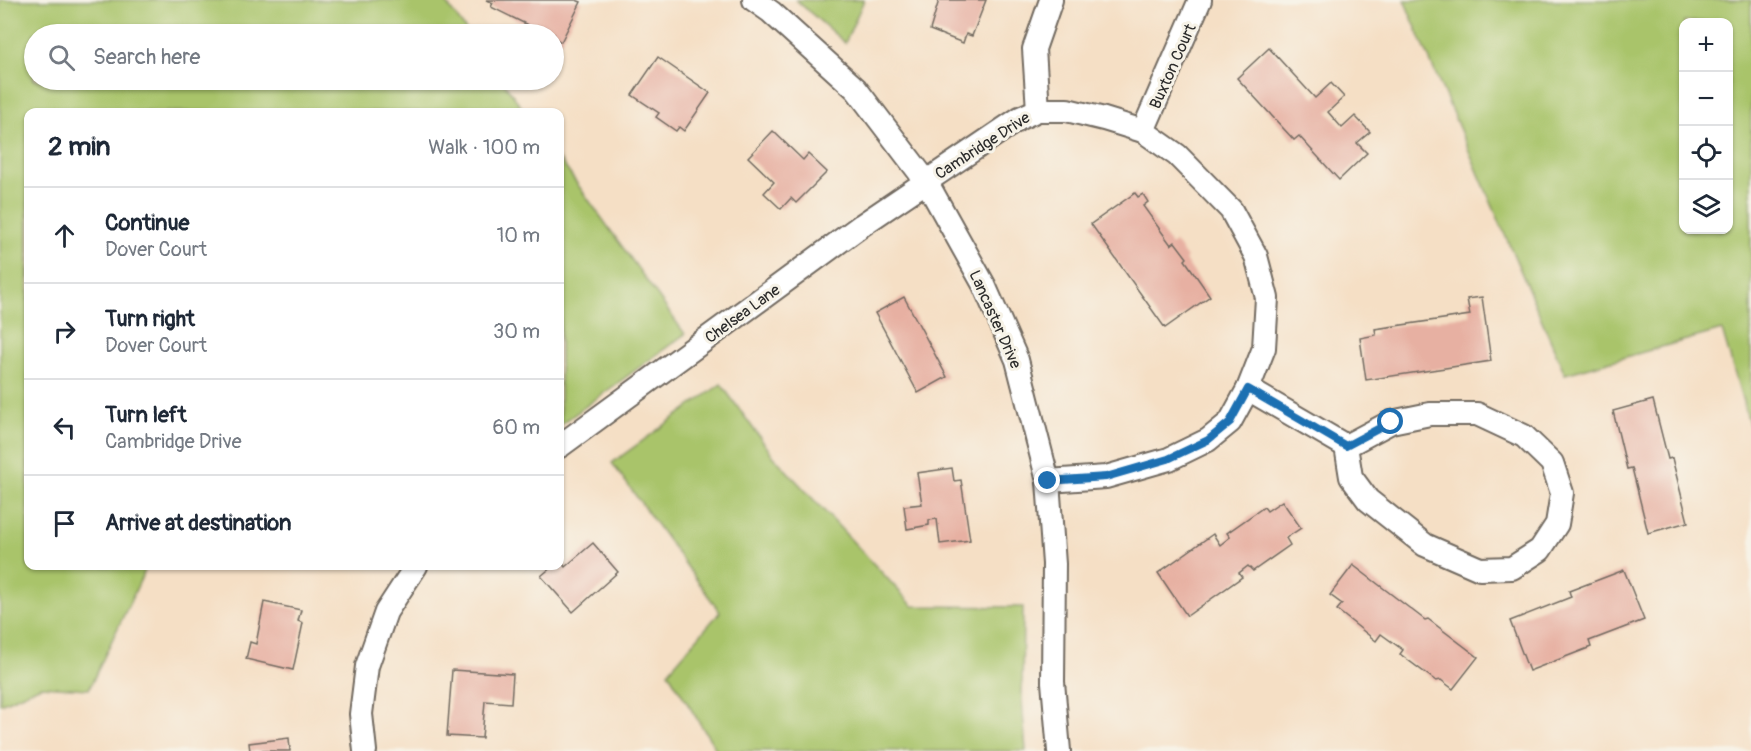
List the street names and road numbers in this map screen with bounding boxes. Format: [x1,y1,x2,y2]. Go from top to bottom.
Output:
street label: Buxton Court [1145,20,1201,112]
street label: Cambridge Drive [931,108,1034,184]
street label: Lancaster Drive [965,267,1026,372]
street label: Chelsea Lane [701,280,784,348]

